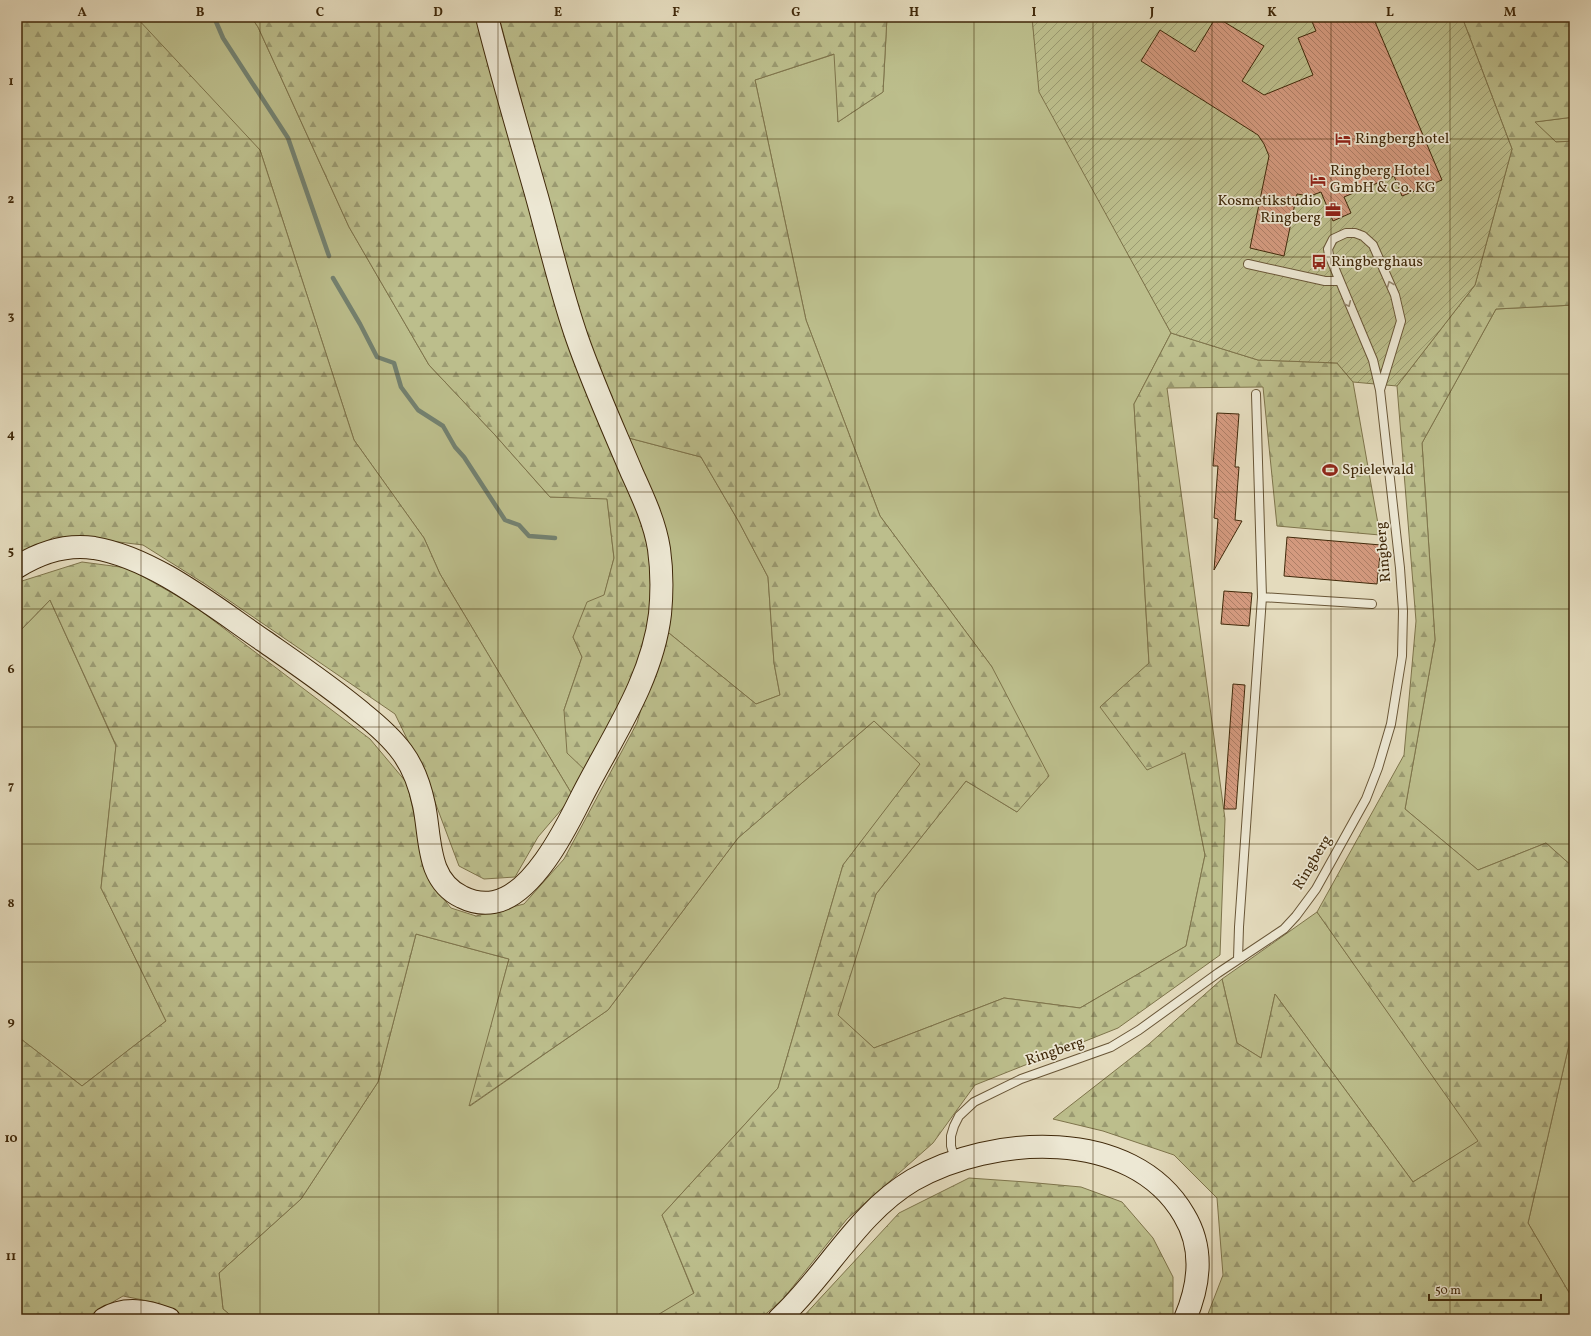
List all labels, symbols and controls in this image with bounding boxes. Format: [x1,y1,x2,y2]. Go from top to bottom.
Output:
text: A [77,4,87,22]
text: B [196,4,205,22]
text: C [316,4,324,22]
text: D [433,4,443,22]
text: E [554,4,562,22]
text: F [672,4,680,22]
text: G [791,4,801,22]
text: H [909,4,919,22]
text: I [1032,4,1037,22]
text: J [1149,4,1155,22]
text: K [1267,4,1277,22]
text: L [1386,4,1394,22]
text: M [1504,4,1517,22]
text: 1 [8,73,14,91]
place label: Ringberghotel [1355,129,1449,150]
hotel icon: Ringberghotel [1334,130,1352,148]
place label: Ringberg Hotel GmbH & Co. KG [1330,161,1436,199]
hotel icon: Ringberg Hotel GmbH & Co. KG [1309,171,1327,189]
text: 2 [8,191,15,209]
place label: Kosmetikstudio Ringberg [1218,191,1321,229]
office icon: Kosmetikstudio Ringberg [1324,201,1342,219]
place label: Ringberghaus [1331,252,1423,273]
bus stop icon: Ringberghaus [1310,253,1328,271]
one-way arrow [1387,281,1395,288]
one-way arrow [1343,299,1351,307]
text: 3 [8,308,15,326]
text: 4 [7,426,15,444]
place label: Spielewald [1342,460,1414,481]
sports icon: Spielewald [1321,461,1339,479]
street label: Ringberg [1371,521,1397,583]
text: 5 [8,543,14,561]
text: 6 [7,661,15,679]
text: 7 [8,778,14,796]
street label: Ringberg [1288,831,1338,894]
text: 8 [7,895,15,913]
text: 9 [7,1013,15,1031]
street label: Ringberg [1023,1032,1087,1072]
text: 10 [4,1130,18,1148]
text: 11 [6,1248,16,1266]
scale bar [1429,1276,1541,1302]
text: 50 m [1435,1283,1461,1299]

